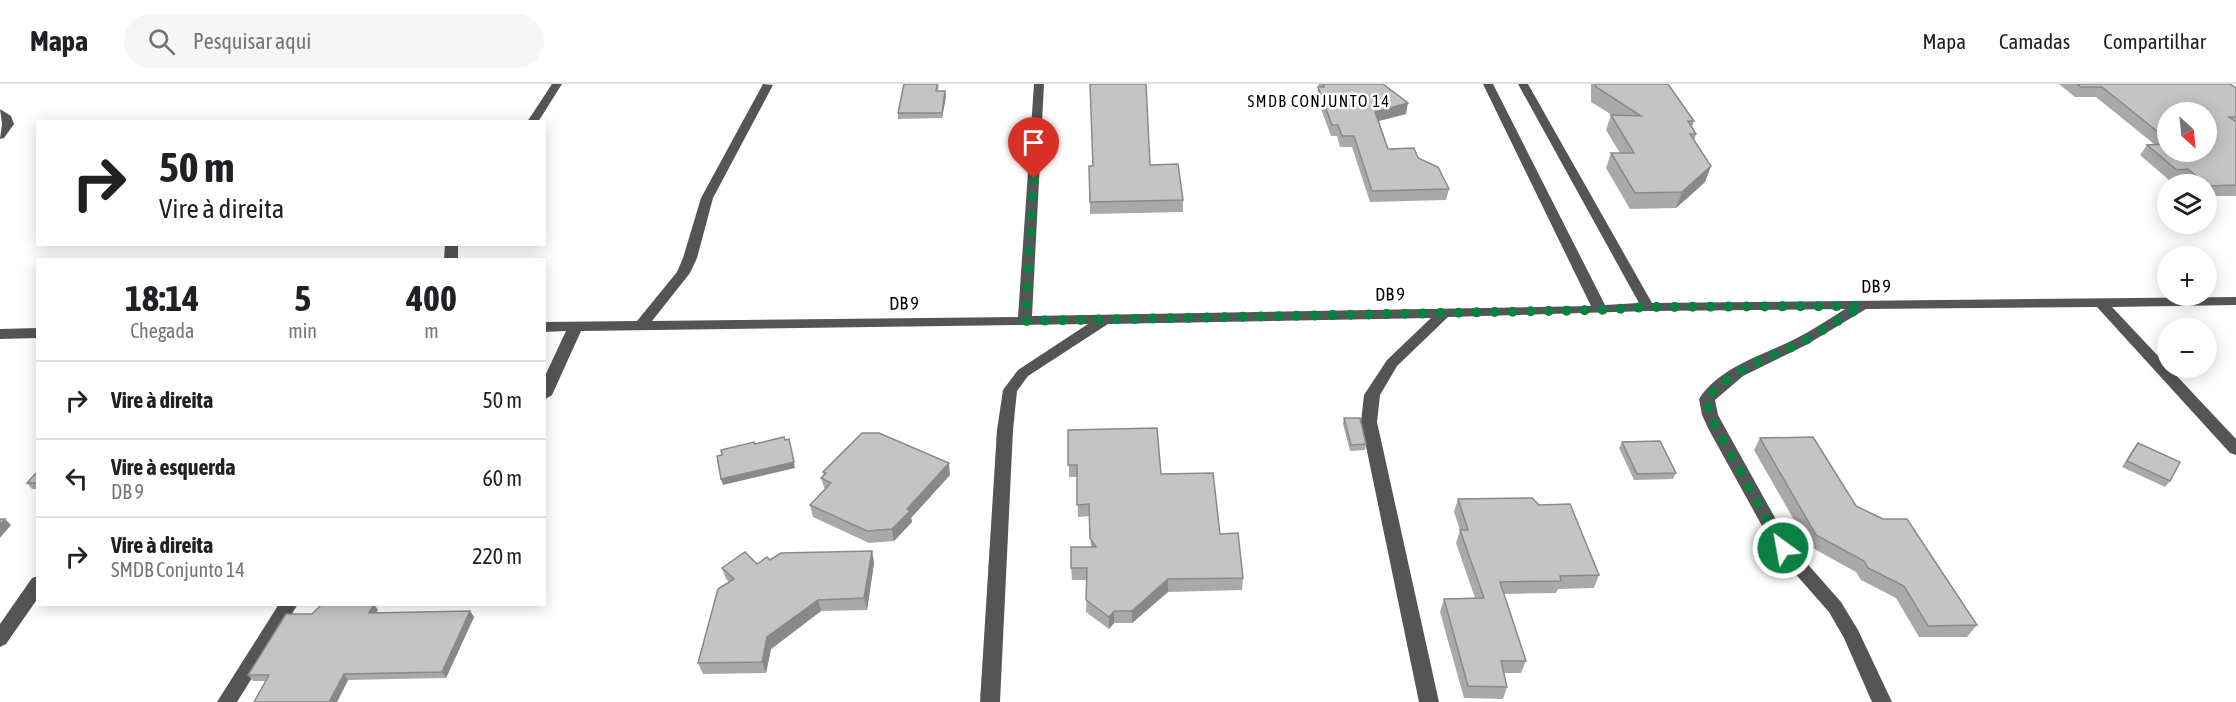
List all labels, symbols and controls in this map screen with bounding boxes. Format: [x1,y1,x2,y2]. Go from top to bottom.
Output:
search box [124,14,544,68]
text: Mapa [30,25,88,57]
icon: search [145,25,178,58]
text: Pesquisar aqui [193,28,311,54]
text: Mapa [1922,29,1966,53]
text: Camadas [1999,29,2070,53]
text: Compartilhar [2103,29,2206,53]
district label: SMDB CONJUNTO 14 [1247,92,1391,110]
north arrow [2157,102,2217,162]
map controls [2157,102,2217,378]
pin [1008,117,1059,179]
icon: arrive [1017,126,1050,159]
text: 50 m [159,143,234,191]
icon: right [60,144,138,222]
button: layers [2157,174,2217,234]
text: Vire à direita [159,193,284,224]
button: + [2157,246,2217,306]
street label: DB 9 [1861,275,1891,297]
text: 18:14 [125,277,199,319]
text: 5 [294,277,311,319]
text: 400 [406,277,457,319]
street label: DB 9 [1375,283,1405,305]
street label: DB 9 [889,292,919,314]
button: − [2157,318,2217,378]
text: Chegada [130,319,194,342]
text: min [288,319,317,342]
text: m [424,319,439,342]
icon: right [60,384,93,417]
text: Vire à direita [111,387,213,413]
text: 50 m [482,387,522,413]
text: Vire à esquerda [111,454,236,480]
icon: left [60,462,93,495]
text: 60 m [482,465,522,491]
text: DB 9 [111,480,144,503]
position arrow [1751,516,1815,580]
text: Vire à direita [111,532,213,558]
icon: right [60,540,93,573]
text: 220 m [472,543,522,569]
text: SMDB Conjunto 14 [111,558,245,581]

